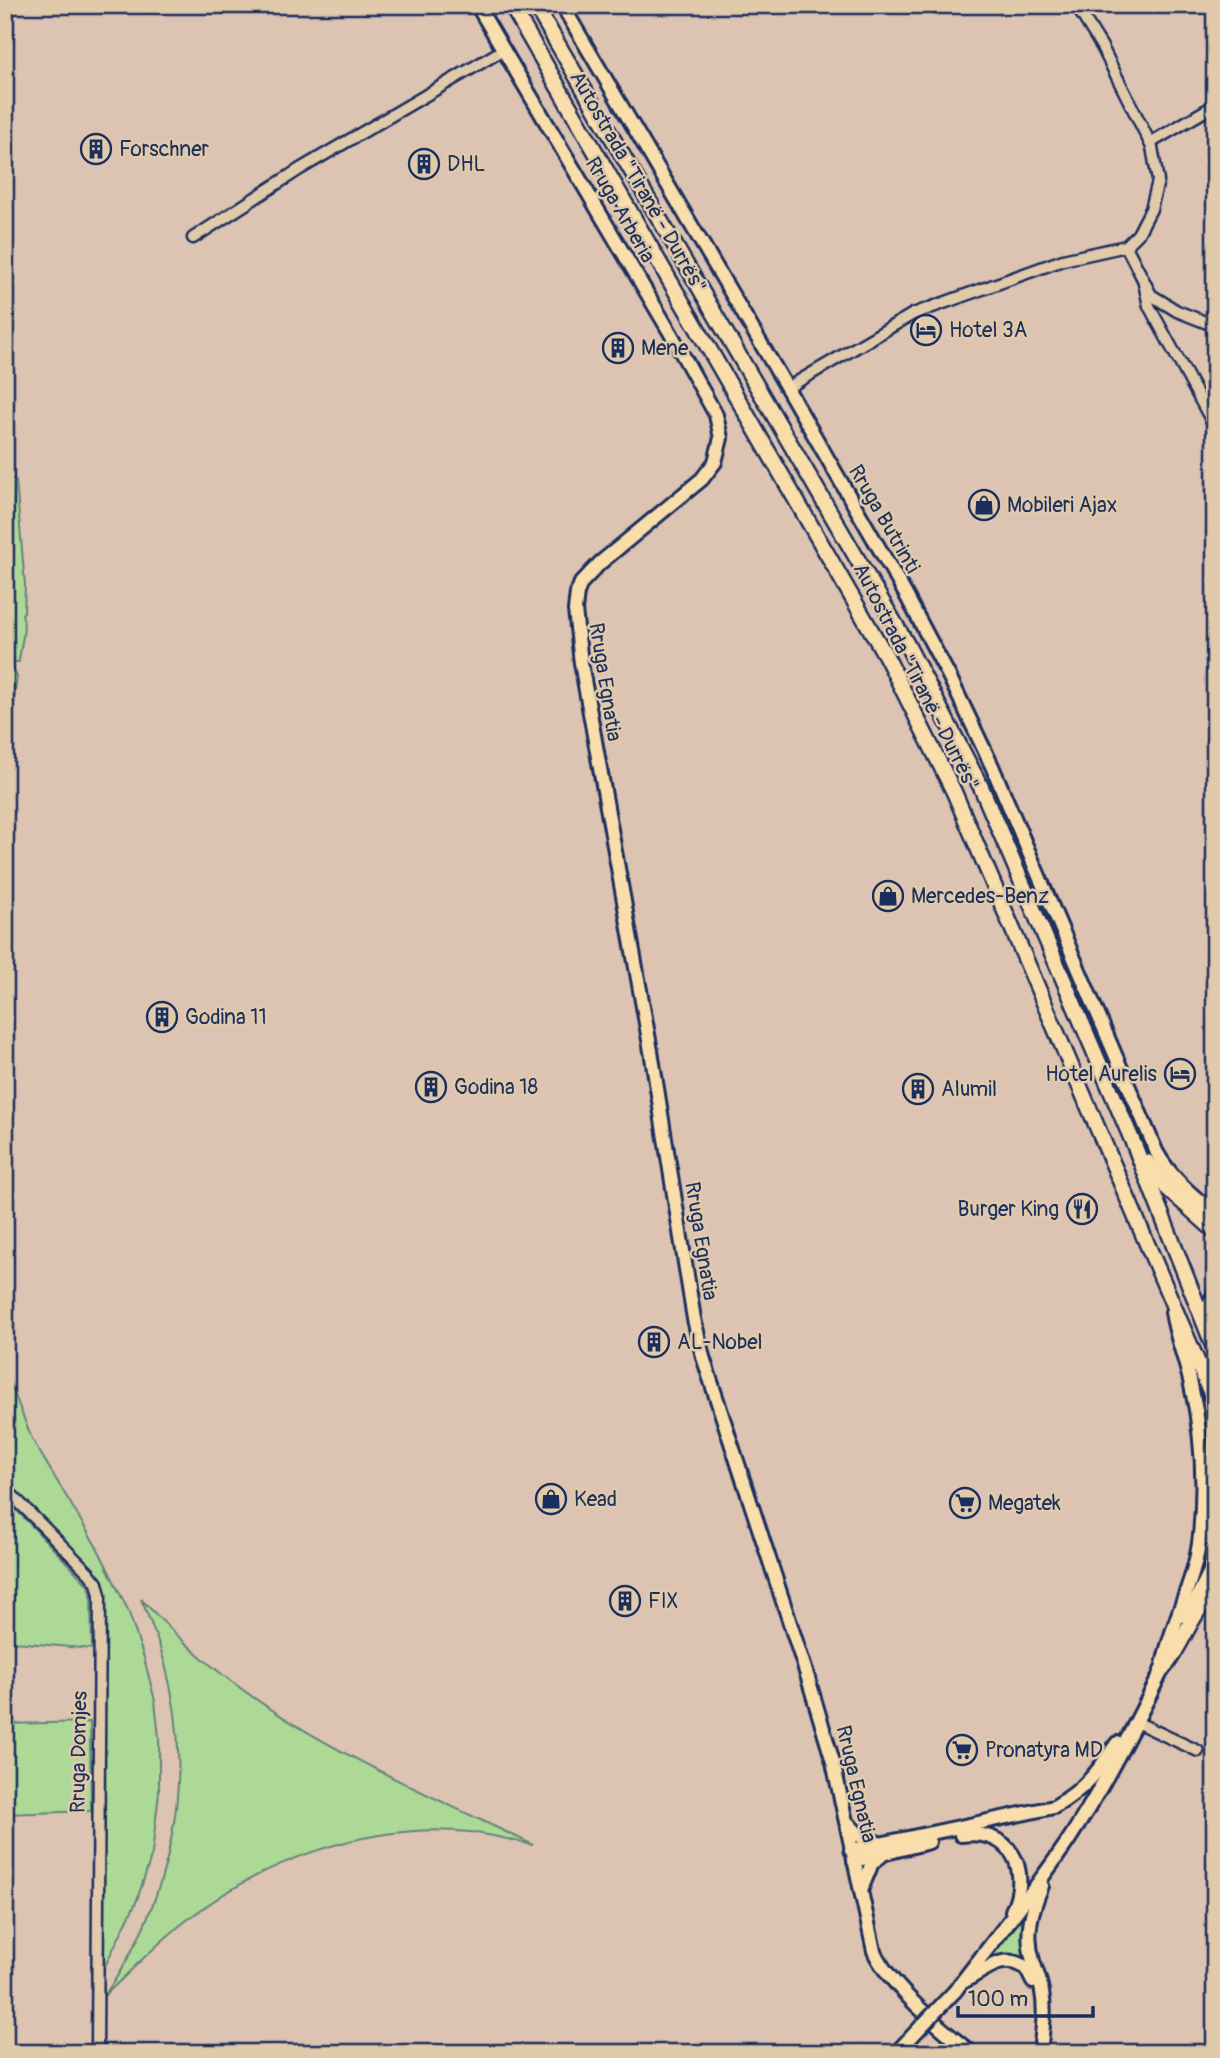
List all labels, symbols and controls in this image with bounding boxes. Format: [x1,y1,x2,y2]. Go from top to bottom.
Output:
street label: Autostrada "Tiranë - Durrës" [563,66,713,298]
building icon: Forschner [79,132,113,166]
place label: Forschner [119,136,210,163]
building icon: DHL [407,147,441,181]
place label: DHL [447,151,485,178]
street label: Rruga Arberia [579,152,661,268]
hotel icon: Hotel 3A [909,313,943,347]
place label: Hotel 3A [949,317,1027,344]
building icon: Mene [601,331,635,365]
place label: Mene [641,335,689,362]
street label: Rruga Butrinti [842,460,926,578]
shop icon: Mobileri Ajax [967,488,1001,522]
place label: Mobileri Ajax [1007,492,1117,519]
street label: Autostrada "Tiranë - Durrës" [847,559,985,795]
street label: Rruga Egnatia [582,621,628,743]
shop icon: Mercedes-Benz [871,879,905,913]
place label: Mercedes-Benz [911,883,1049,910]
building icon: Godina 11 [145,1000,179,1034]
place label: Godina 11 [185,1004,267,1031]
hotel icon: Hotel Aurelis [1163,1057,1197,1091]
place label: Hotel Aurelis [1045,1061,1158,1088]
building icon: Godina 18 [414,1070,448,1104]
building icon: Alumil [901,1072,935,1106]
place label: Godina 18 [454,1074,538,1101]
place label: Alumil [941,1076,997,1103]
street label: Rruga Egnatia [678,1180,724,1302]
restaurant icon: Burger King [1065,1192,1099,1226]
place label: Burger King [957,1196,1059,1223]
building icon: AL-Nobel [637,1325,671,1359]
place label: AL-Nobel [677,1329,763,1356]
shop icon: Kead [534,1482,568,1516]
place label: Kead [574,1486,617,1513]
supermarket icon: Megatek [948,1486,982,1520]
place label: Megatek [988,1490,1061,1517]
building icon: FIX [608,1584,642,1618]
place label: FIX [648,1588,678,1615]
street label: Rruga Domjes [64,1690,94,1813]
street label: Rruga Egnatia [829,1723,883,1845]
supermarket icon: Pronatyra MD [945,1733,979,1767]
place label: Pronatyra MD [985,1737,1103,1764]
scale bar [958,1974,1092,2018]
text: 100 m [968,1986,1028,2013]

